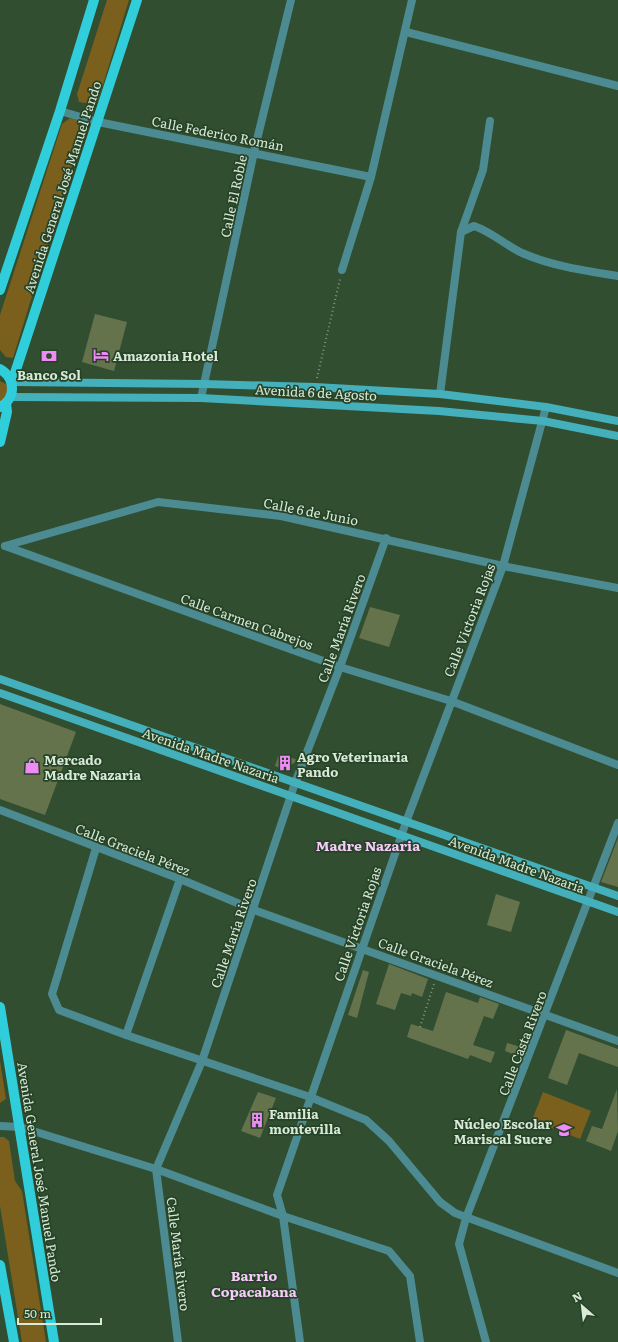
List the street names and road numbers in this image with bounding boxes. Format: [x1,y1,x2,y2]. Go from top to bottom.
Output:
street label: Avenida General José Manuel Pando [19,78,105,296]
street label: Calle Federico Román [150,111,286,155]
street label: Calle El Roble [215,153,251,239]
street label: Avenida 6 de Agosto [255,379,378,405]
street label: Calle 6 de Junio [262,492,360,530]
street label: Calle Victoria Rojas [439,560,499,679]
street label: Calle María Rivero [312,571,370,685]
street label: Calle Carmen Cabrejos [178,588,316,654]
street label: Avenida Madre Nazaria [140,723,282,787]
street label: Calle Graciela Pérez [73,818,193,880]
street label: Avenida Madre Nazaria [446,830,588,898]
street label: Calle Victoria Rojas [328,864,386,984]
street label: Calle María Rivero [205,875,261,990]
street label: Calle Graciela Pérez [376,932,496,992]
street label: Calle Casta Rivero [493,987,551,1098]
street label: Avenida General José Manuel Pando [13,1061,67,1284]
street label: Calle María Rivero [163,1196,195,1312]

